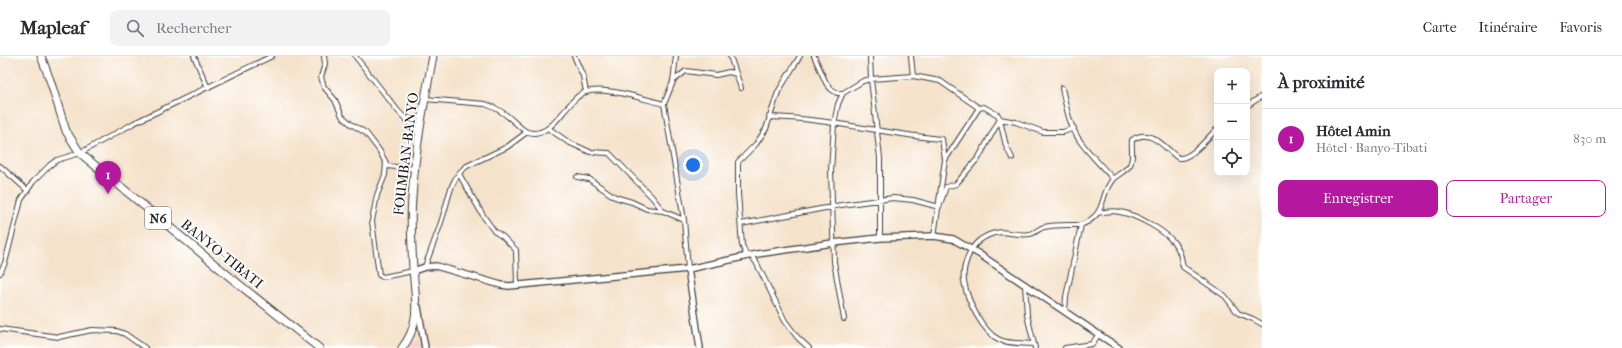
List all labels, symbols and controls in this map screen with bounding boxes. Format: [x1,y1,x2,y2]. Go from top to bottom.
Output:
search box [110,10,390,46]
text: Mapleaf [20,17,86,39]
icon: search [124,17,146,39]
text: Rechercher [156,19,231,37]
text: Carte [1423,19,1457,36]
text: Itinéraire [1479,19,1537,36]
text: Favoris [1559,19,1602,36]
map controls [1214,68,1250,176]
button: + [1214,68,1250,104]
text: À proximité [1278,72,1365,92]
street label: FOUMBAN-BANYO [390,92,422,216]
button: − [1214,104,1250,140]
text: Hôtel Amin [1316,122,1391,140]
text: 1 [1289,131,1293,146]
text: 830 m [1573,131,1606,146]
button: locate [1214,140,1250,176]
text: Hôtel · Banyo-Tibati [1316,140,1427,155]
your location [683,155,703,175]
pin: 1 [95,161,121,194]
button: Enregistrer [1278,180,1438,217]
button: Partager [1446,180,1606,217]
road number: N6 [145,207,171,229]
street label: BANYO-TIBATI [178,216,267,293]

